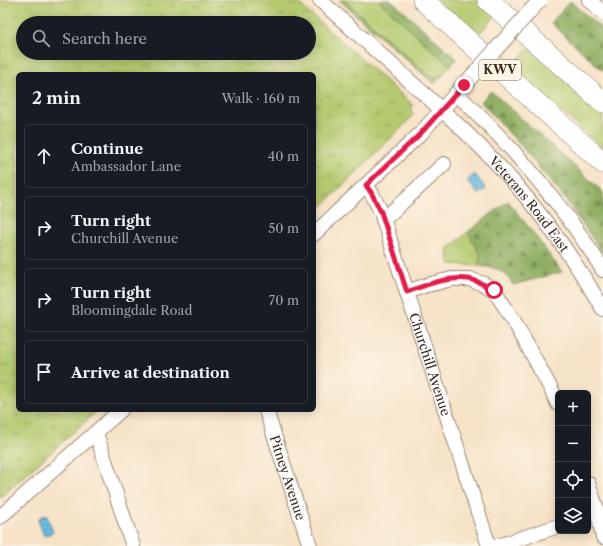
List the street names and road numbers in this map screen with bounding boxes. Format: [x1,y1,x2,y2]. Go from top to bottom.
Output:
road number: KWV [479,60,521,80]
street label: Veterans Road East [485,152,573,255]
street label: Churchill Avenue [406,311,454,418]
street label: Pitney Avenue [267,433,309,522]

